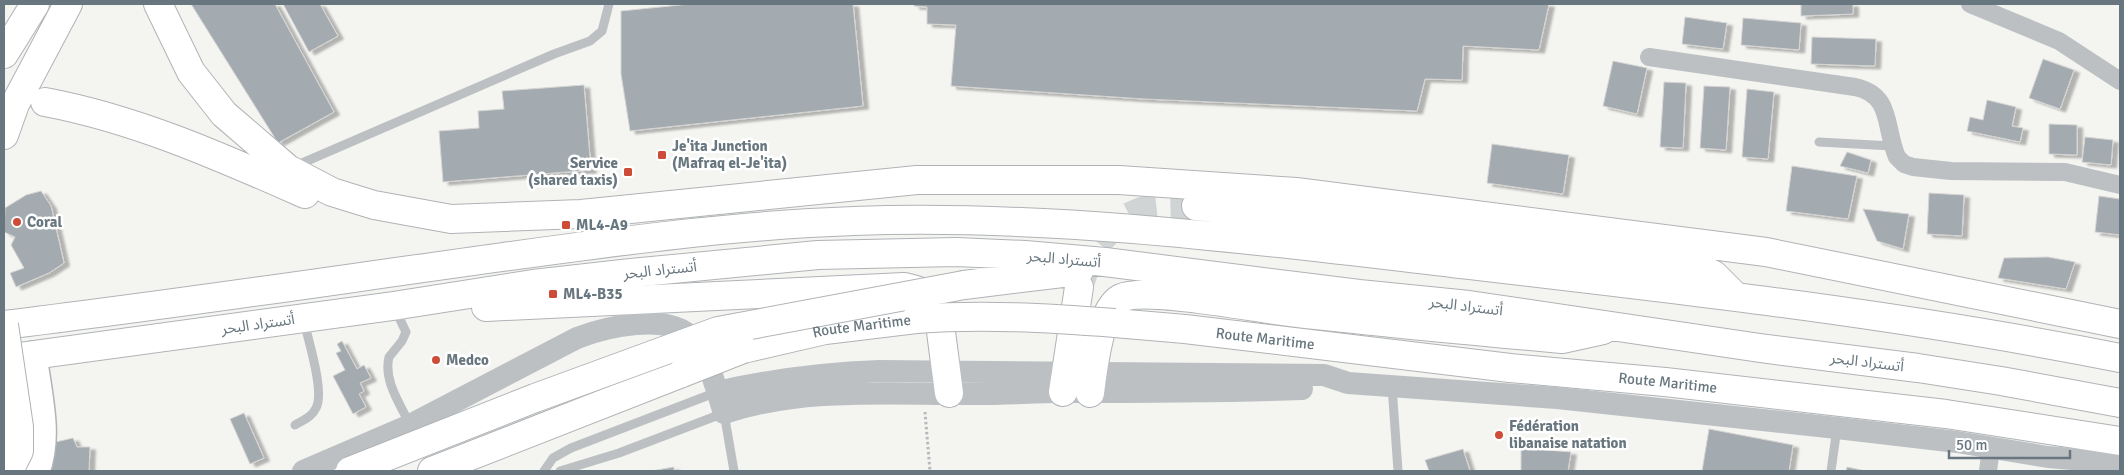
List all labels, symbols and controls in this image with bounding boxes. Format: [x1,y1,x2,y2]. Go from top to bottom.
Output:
place label: Je'ita Junction (Mafraq el-Je'ita) [672,137,787,172]
marker: Je'ita Junction (Mafraq el-Je'ita) [656,149,668,161]
place label: Service (shared taxis) [528,154,618,189]
marker: Service (shared taxis) [622,166,634,178]
place label: Coral [27,213,62,231]
marker: Coral [11,216,23,228]
place label: ML4-A9 [576,216,628,234]
marker: ML4-A9 [560,219,572,231]
street label: أتستراد البحر [1025,247,1102,271]
street label: أتستراد البحر [621,257,698,283]
place label: ML4-B35 [563,285,623,303]
marker: ML4-B35 [547,288,559,300]
street label: أتستراد البحر [1427,292,1504,319]
street label: أتستراد البحر [219,310,296,338]
street label: Route Maritime [811,311,912,342]
street label: Route Maritime [1215,324,1316,353]
street label: أتستراد البحر [1828,348,1905,375]
place label: Medco [446,351,489,369]
marker: Medco [430,354,442,366]
street label: Route Maritime [1618,369,1718,397]
place label: Fédération libanaise natation [1509,417,1627,452]
scale bar [1949,428,2070,460]
marker: Fédération libanaise natation [1493,429,1505,441]
text: 50 m [1956,436,1987,454]

